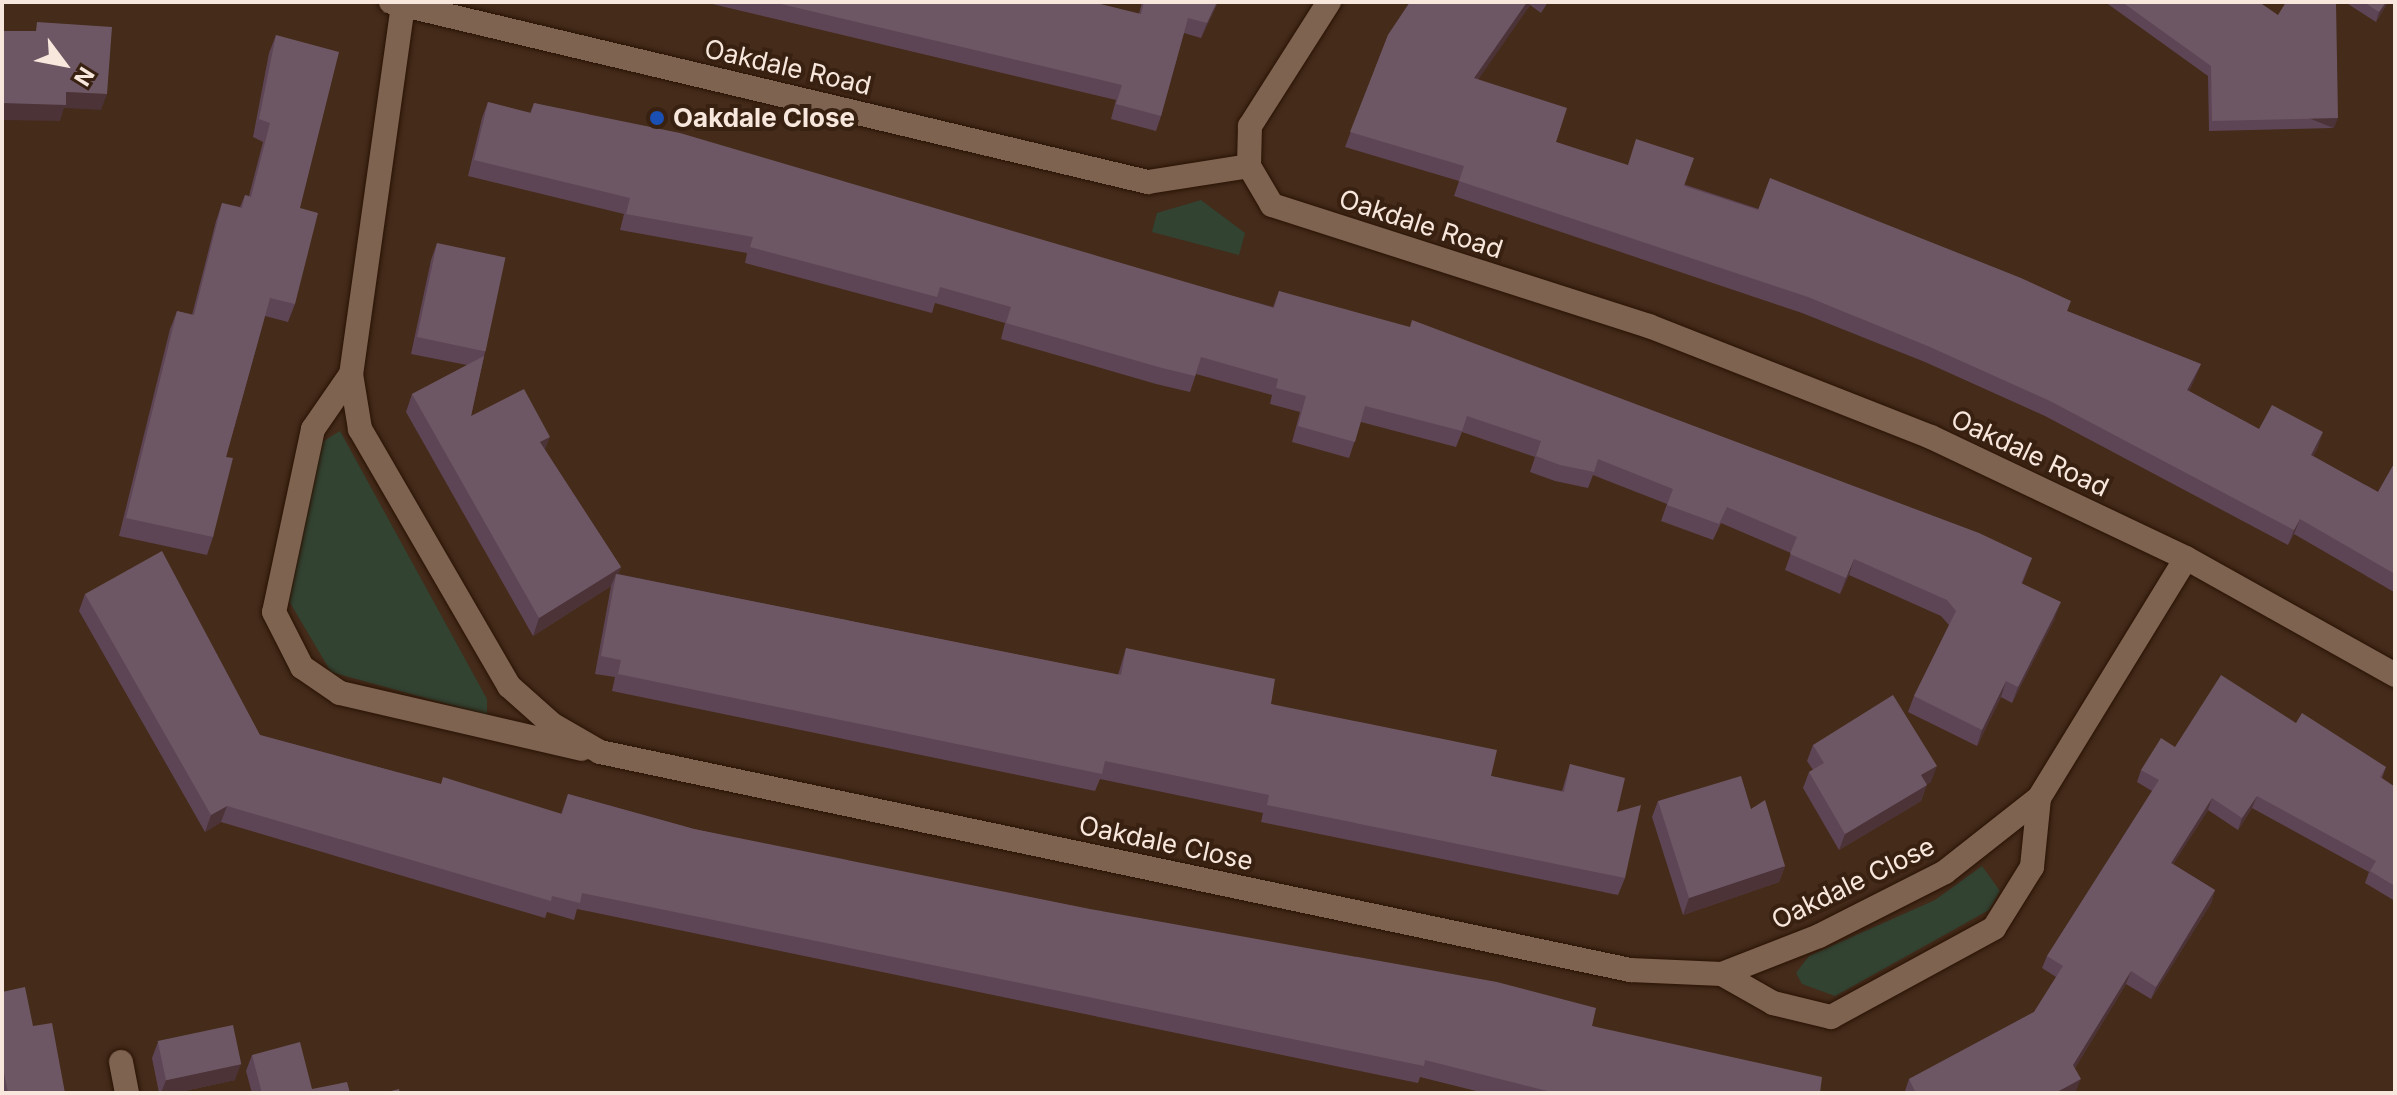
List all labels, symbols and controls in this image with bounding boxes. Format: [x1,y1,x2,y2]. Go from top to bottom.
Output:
north arrow [24,24,104,104]
street label: Oakdale Road [702,33,874,101]
text: N [69,63,100,91]
place label: Oakdale Close [673,102,855,134]
marker: Oakdale Close [648,109,666,127]
street label: Oakdale Road [1335,183,1507,265]
street label: Oakdale Road [1946,403,2114,503]
street label: Oakdale Close [1076,809,1256,877]
street label: Oakdale Close [1767,830,1939,936]

